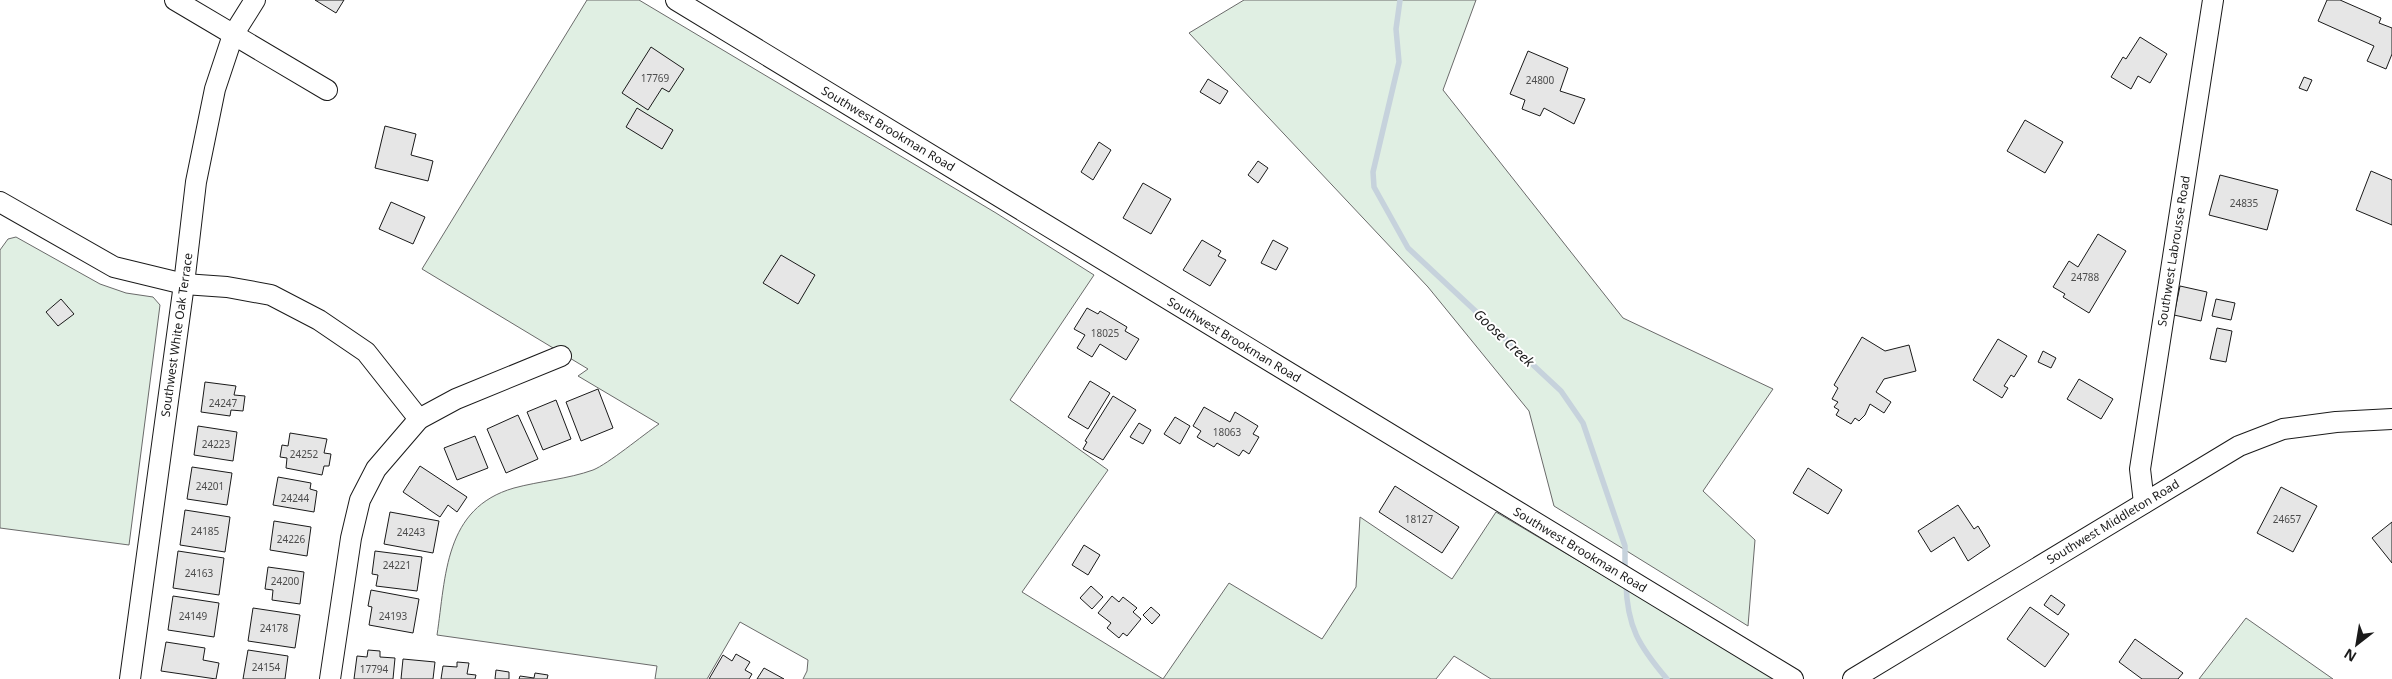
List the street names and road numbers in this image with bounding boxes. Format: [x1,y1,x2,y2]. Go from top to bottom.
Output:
street label: Southwest Brookman Road [818,82,958,175]
street label: Southwest Labrousse Road [2153,174,2194,328]
street label: Southwest White Oak Terrace [157,252,196,418]
street label: Southwest Brookman Road [1164,293,1304,386]
street label: Southwest Middleton Road [2043,475,2182,568]
street label: Southwest Brookman Road [1510,503,1650,596]

